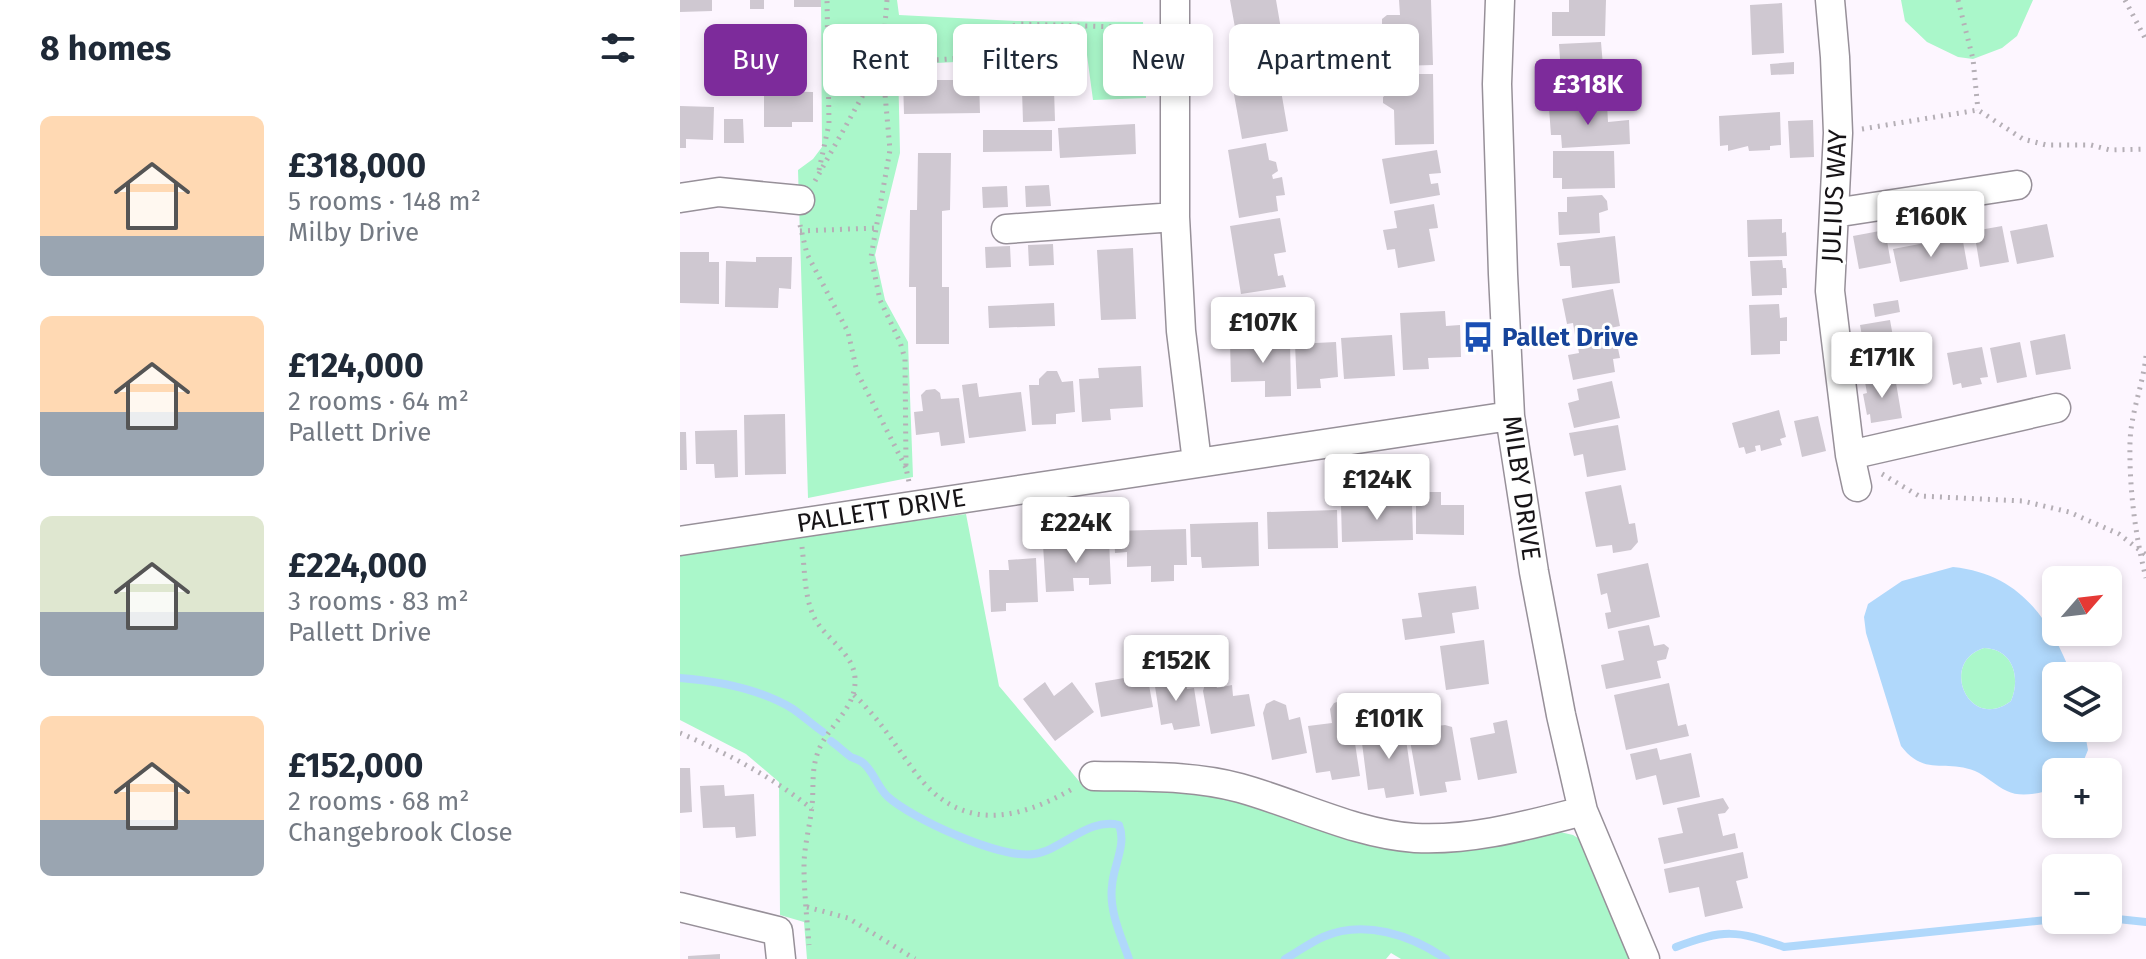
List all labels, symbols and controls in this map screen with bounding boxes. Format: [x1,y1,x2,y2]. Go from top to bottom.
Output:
chip: Buy [704,24,807,96]
chip: Rent [823,24,937,96]
chip: Filters [953,24,1087,96]
chip: New [1103,24,1213,96]
chip: Apartment [1229,24,1419,96]
icon: filters [596,26,640,70]
text: 8 homes [40,28,171,69]
pin: £318K [1532,59,1644,127]
text: £318K [1553,69,1623,100]
street label: JULIUS WAY [1816,128,1854,263]
text: £318,000 [288,145,426,186]
icon: home [104,148,200,244]
text: 5 rooms · 148 m² [288,186,481,217]
pin: £160K [1875,191,1987,259]
text: £160K [1895,201,1967,232]
text: Milby Drive [288,217,419,248]
pin: £107K [1207,297,1319,365]
text: £107K [1229,307,1297,338]
bus stop icon: Pallet Drive [1461,320,1495,354]
place label: Pallet Drive [1502,322,1638,353]
pin: £171K [1826,332,1938,400]
text: £171K [1849,342,1915,373]
text: £124,000 [288,345,424,386]
icon: home [104,348,200,444]
text: 2 rooms · 64 m² [288,386,469,417]
street label: MILBY DRIVE [1496,414,1547,562]
text: Pallett Drive [288,417,431,448]
pin: £124K [1321,454,1433,522]
text: £124K [1343,464,1411,495]
street label: PALLETT DRIVE [794,482,968,539]
pin: £224K [1020,497,1132,565]
text: £224K [1040,507,1112,538]
text: £224,000 [288,545,427,586]
icon: home [104,548,200,644]
north arrow [2042,566,2122,646]
map controls [2042,566,2122,934]
text: 3 rooms · 83 m² [288,586,469,617]
text: Pallett Drive [288,617,431,648]
pin: £152K [1120,635,1232,703]
text: £152K [1142,645,1210,676]
button: layers [2042,662,2122,742]
pin: £101K [1333,693,1445,761]
text: £101K [1355,703,1423,734]
text: £152,000 [288,745,423,786]
icon: home [104,748,200,844]
button: + [2042,758,2122,838]
text: 2 rooms · 68 m² [288,786,469,817]
text: Changebrook Close [288,817,513,848]
button: − [2042,854,2122,934]

